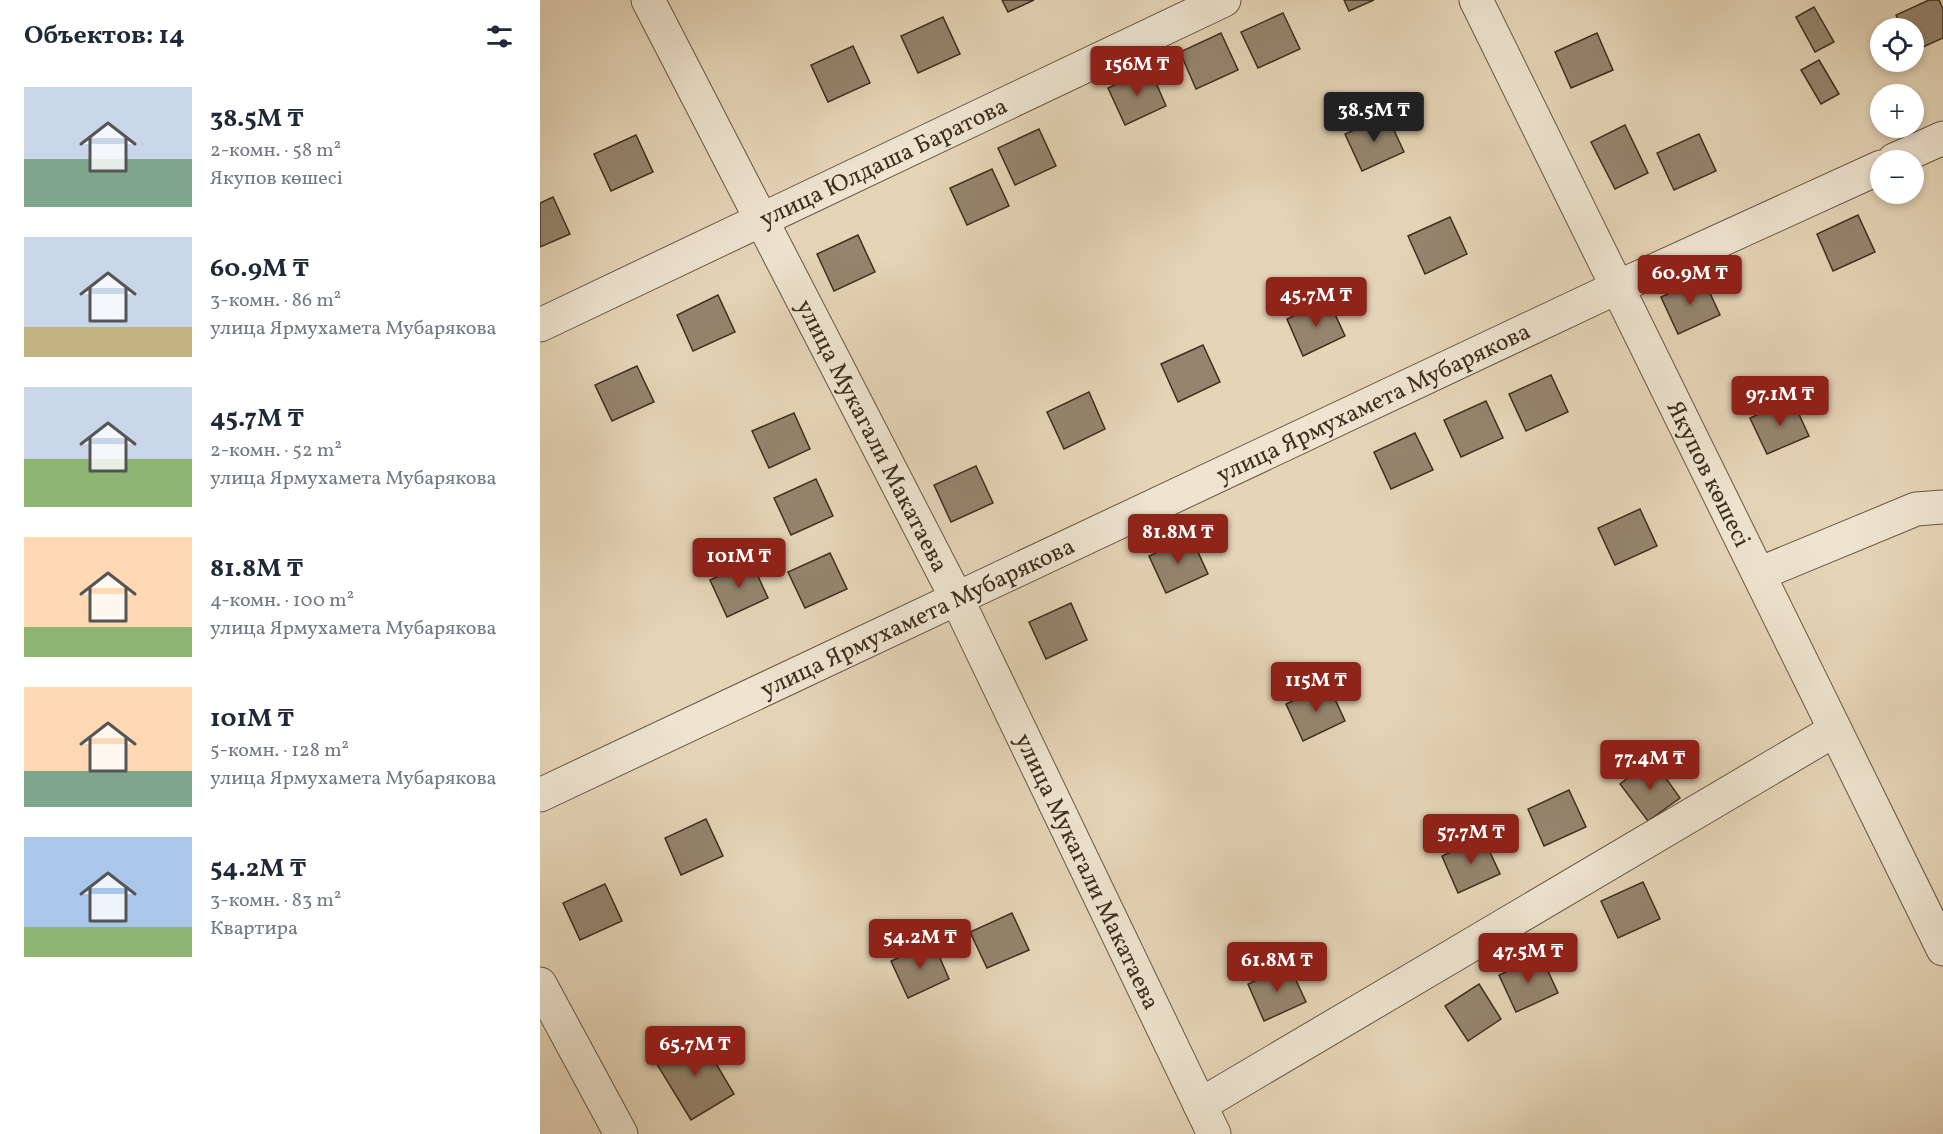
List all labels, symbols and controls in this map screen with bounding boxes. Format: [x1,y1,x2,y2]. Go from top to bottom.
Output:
text: Объектов: 14 [24,18,185,54]
map controls [1870,18,1924,204]
button: locate [1870,18,1924,72]
icon: filters [483,20,516,53]
pin: 156M ₸ [1088,46,1186,97]
text: 156M ₸ [1104,51,1170,79]
button: + [1870,84,1924,138]
street label: улица Юлдаша Баратова [754,90,1014,237]
pin: 38.5M ₸ [1319,92,1429,143]
text: 38.5M ₸ [1338,97,1410,125]
text: 38.5M ₸ [210,101,304,137]
icon: home [72,111,144,183]
text: 2-комн. · 58 m² [210,137,341,165]
button: − [1870,150,1924,204]
text: Якупов көшесі [210,165,343,193]
text: 60.9M ₸ [210,251,309,287]
pin: 60.9M ₸ [1635,255,1745,306]
text: 60.9M ₸ [1652,260,1728,288]
icon: home [72,261,144,333]
pin: 45.7M ₸ [1261,277,1371,328]
text: 45.7M ₸ [1280,282,1352,310]
text: 3-комн. · 86 m² [210,287,341,315]
street label: улица Мукагали Макатаева [786,294,955,579]
text: улица Ярмухамета Мубарякова [210,315,496,343]
street label: улица Ярмухамета Мубарякова [1211,316,1537,493]
pin: 97.1M ₸ [1725,376,1835,427]
text: 97.1M ₸ [1746,381,1814,409]
street label: Якупов көшесі [1657,396,1758,554]
text: 45.7M ₸ [210,401,304,437]
icon: home [72,411,144,483]
text: 2-комн. · 52 m² [210,437,342,465]
text: улица Ярмухамета Мубарякова [210,465,496,493]
pin: 81.8M ₸ [1123,514,1233,565]
text: 81.8M ₸ [1142,519,1214,547]
street label: улица Ярмухамета Мубарякова [755,530,1081,708]
pin: 101M ₸ [690,538,788,589]
text: 101M ₸ [707,543,771,571]
text: 81.8M ₸ [210,551,304,587]
icon: home [72,561,144,633]
text: 4-комн. · 100 m² [210,587,354,615]
text: улица Ярмухамета Мубарякова [210,615,496,643]
pin: 115M ₸ [1267,662,1365,713]
text: 115M ₸ [1285,667,1347,695]
text: 101M ₸ [210,701,294,737]
icon: home [72,711,144,783]
street label: улица Мукагали Макатаева [1005,728,1167,1016]
text: 5-комн. · 128 m² [210,737,349,765]
pin: 77.4M ₸ [1595,740,1705,791]
text: 77.4M ₸ [1614,745,1686,773]
text: улица Ярмухамета Мубарякова [210,765,496,793]
pin: 57.7M ₸ [1416,814,1526,865]
text: 57.7M ₸ [1437,819,1505,847]
text: 54.2M ₸ [210,851,307,887]
icon: home [72,861,144,933]
text: 3-комн. · 83 m² [210,887,341,915]
text: Квартира [210,915,298,943]
pin: 54.2M ₸ [865,919,975,970]
text: 54.2M ₸ [883,924,957,952]
pin: 47.5M ₸ [1473,933,1583,984]
text: 47.5M ₸ [1493,938,1564,966]
pin: 61.8M ₸ [1222,942,1332,993]
text: 61.8M ₸ [1241,947,1313,975]
pin: 65.7M ₸ [640,1026,750,1077]
text: 65.7M ₸ [659,1031,731,1059]

